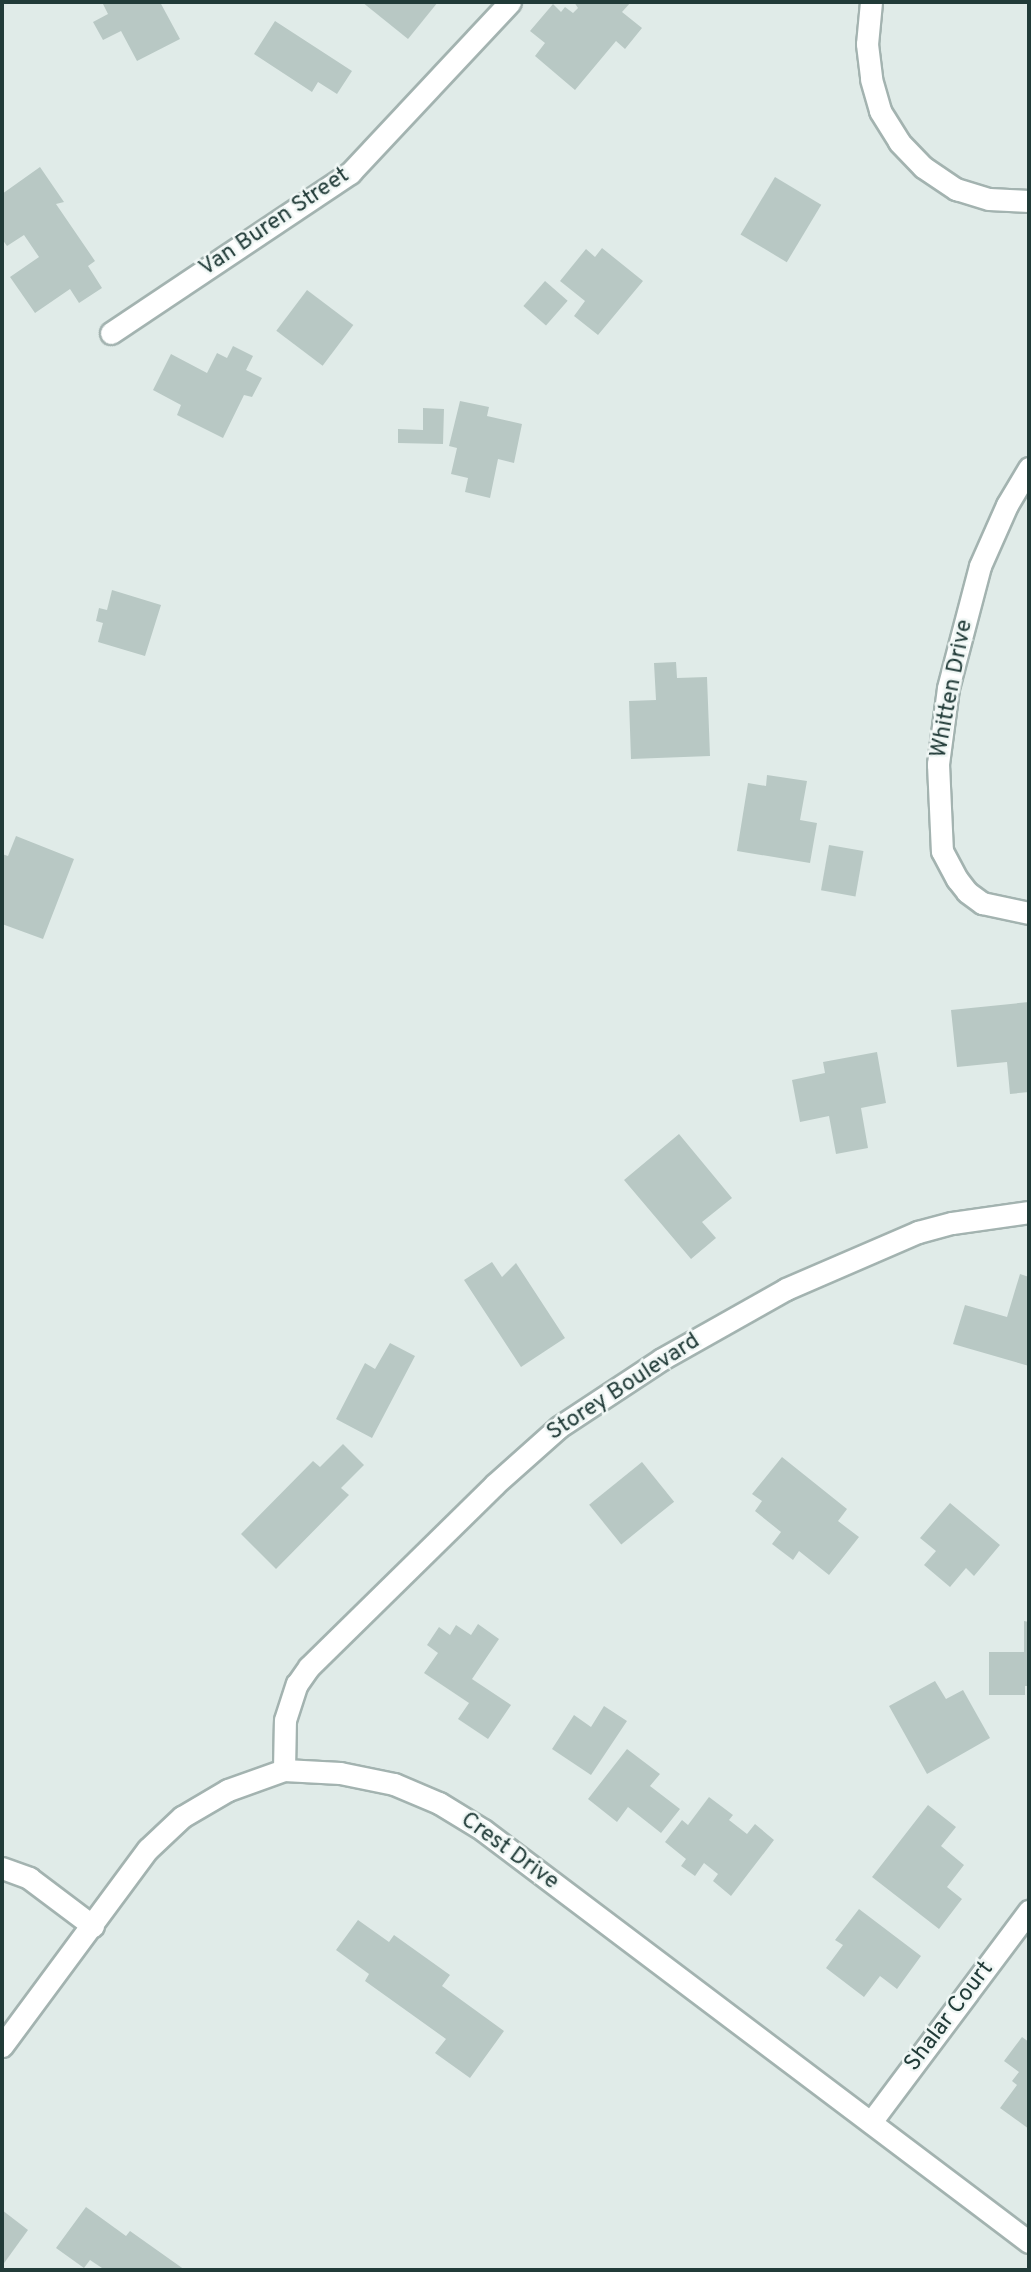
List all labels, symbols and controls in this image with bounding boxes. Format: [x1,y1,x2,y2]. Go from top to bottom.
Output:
street label: Van Buren Street [195,163,355,283]
street label: Whitten Drive [926,617,980,761]
street label: Storey Boulevard [542,1328,706,1448]
street label: Crest Drive [455,1807,563,1897]
street label: Shalar Court [900,1957,1000,2077]

